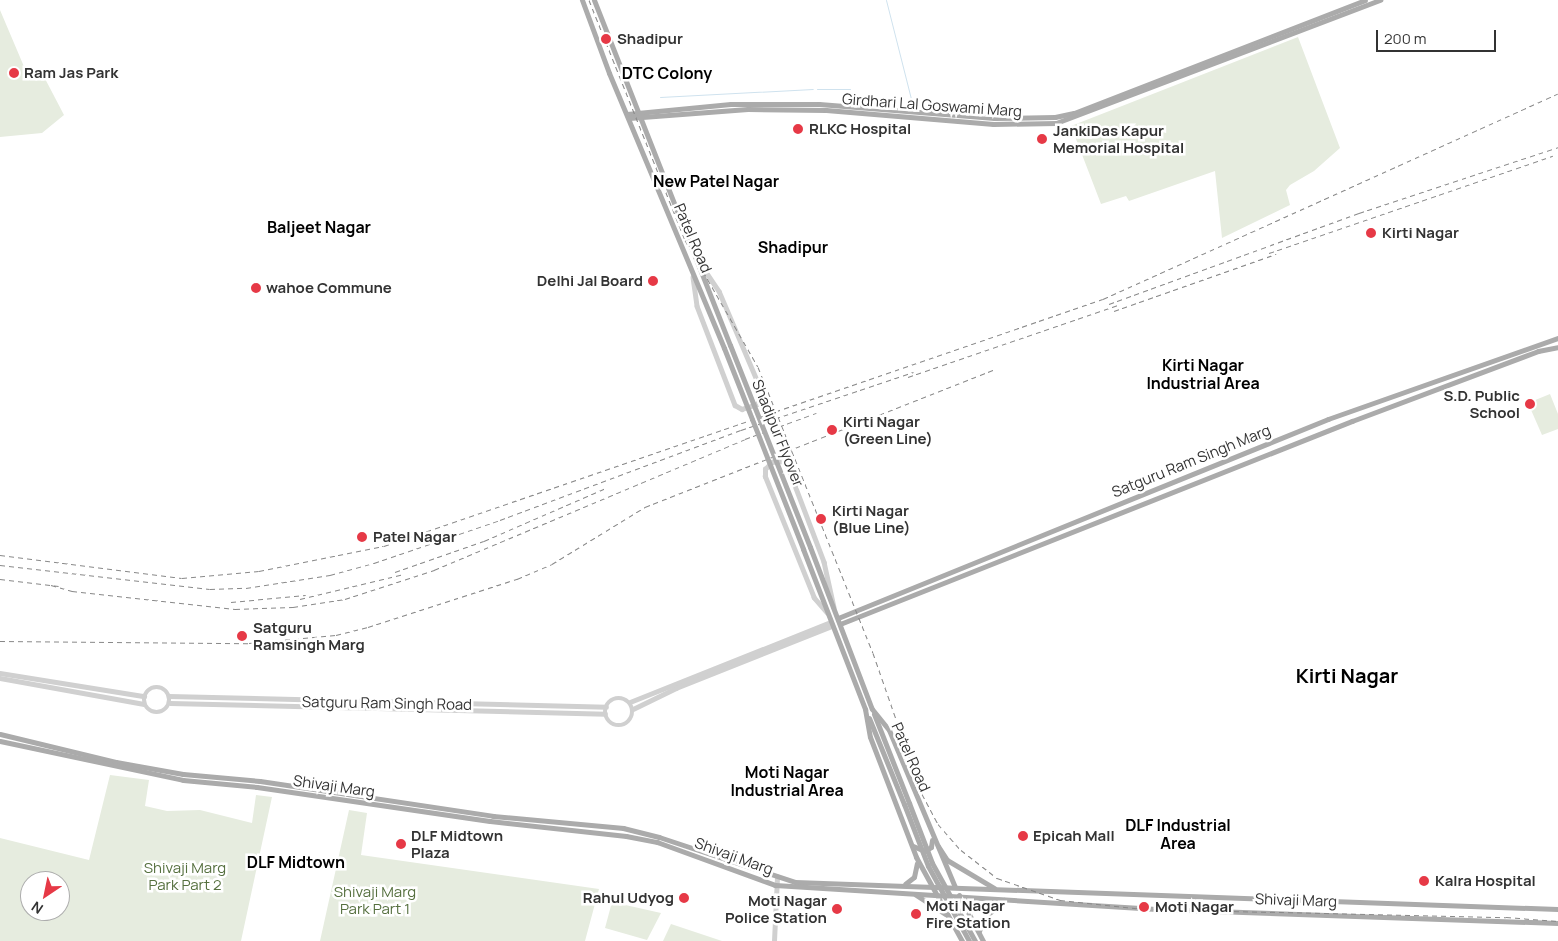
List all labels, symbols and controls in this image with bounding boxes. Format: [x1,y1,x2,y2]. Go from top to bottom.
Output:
scale bar [1378,20,1498,52]
text: 200 m [1384,28,1427,49]
place label: Shadipur [617,30,683,48]
marker: Shadipur [599,32,613,46]
district label: DTC Colony [622,63,712,83]
place label: Ram Jas Park [24,64,118,82]
marker: Ram Jas Park [8,67,20,79]
street label: Girdhari Lal Goswami Marg [841,90,1023,120]
place label: RLKC Hospital [809,120,911,138]
place label: JankiDas Kapur Memorial Hospital [1053,121,1184,156]
marker: RLKC Hospital [791,122,805,136]
marker: JankiDas Kapur Memorial Hospital [1035,132,1049,146]
district label: New Patel Nagar [653,171,779,191]
street label: Patel Road [670,201,716,275]
district label: Baljeet Nagar [267,217,371,237]
place label: Kirti Nagar [1382,224,1459,242]
marker: Kirti Nagar [1364,226,1378,240]
district label: Shadipur [758,237,828,257]
place label: Delhi Jal Board [537,272,643,290]
marker: Delhi Jal Board [647,275,659,287]
place label: wahoe Commune [266,279,392,297]
marker: wahoe Commune [250,282,262,294]
district label: Kirti Nagar Industrial Area [1146,355,1260,393]
street label: Shadipur Flyover [748,377,808,489]
place label: S.D. Public School [1443,386,1520,421]
marker: S.D. Public School [1524,398,1536,410]
place label: Kirti Nagar (Green Line) [843,412,933,447]
street label: Satguru Ram Singh Marg [1109,421,1273,501]
marker: Kirti Nagar (Green Line) [825,423,839,437]
place label: Kirti Nagar (Blue Line) [832,501,911,536]
marker: Kirti Nagar (Blue Line) [814,512,828,526]
place label: Patel Nagar [373,528,457,546]
marker: Patel Nagar [355,530,369,544]
place label: Satguru Ramsingh Marg [253,618,365,653]
marker: Satguru Ramsingh Marg [235,629,249,643]
district label: Kirti Nagar [1296,663,1398,687]
street label: Satguru Ram Singh Road [302,693,472,713]
street label: Patel Road [888,720,934,794]
district label: Moti Nagar Industrial Area [730,762,844,800]
street label: Shivaji Marg [292,771,376,801]
district label: DLF Industrial Area [1125,815,1231,853]
place label: DLF Midtown Plaza [411,826,503,861]
place label: Epicah Mall [1033,827,1115,845]
marker: Epicah Mall [1017,830,1029,842]
street label: Shivaji Marg [692,833,776,879]
marker: DLF Midtown Plaza [395,838,407,850]
district label: DLF Midtown [247,852,345,872]
park label: Shivaji Marg Park Part 2 [144,858,226,893]
north arrow [20,871,70,921]
place label: Kalra Hospital [1435,872,1536,890]
marker: Kalra Hospital [1417,874,1431,888]
park label: Shivaji Marg Park Part 1 [334,882,416,917]
place label: Rahul Udyog [583,889,674,907]
street label: Shivaji Marg [1255,890,1337,910]
place label: Moti Nagar Police Station [725,891,827,926]
marker: Rahul Udyog [678,892,690,904]
place label: Moti Nagar Fire Station [926,896,1010,931]
text: N [27,897,46,919]
place label: Moti Nagar [1155,898,1234,916]
marker: Moti Nagar [1137,900,1151,914]
marker: Moti Nagar Police Station [831,903,843,915]
marker: Moti Nagar Fire Station [910,908,922,920]

